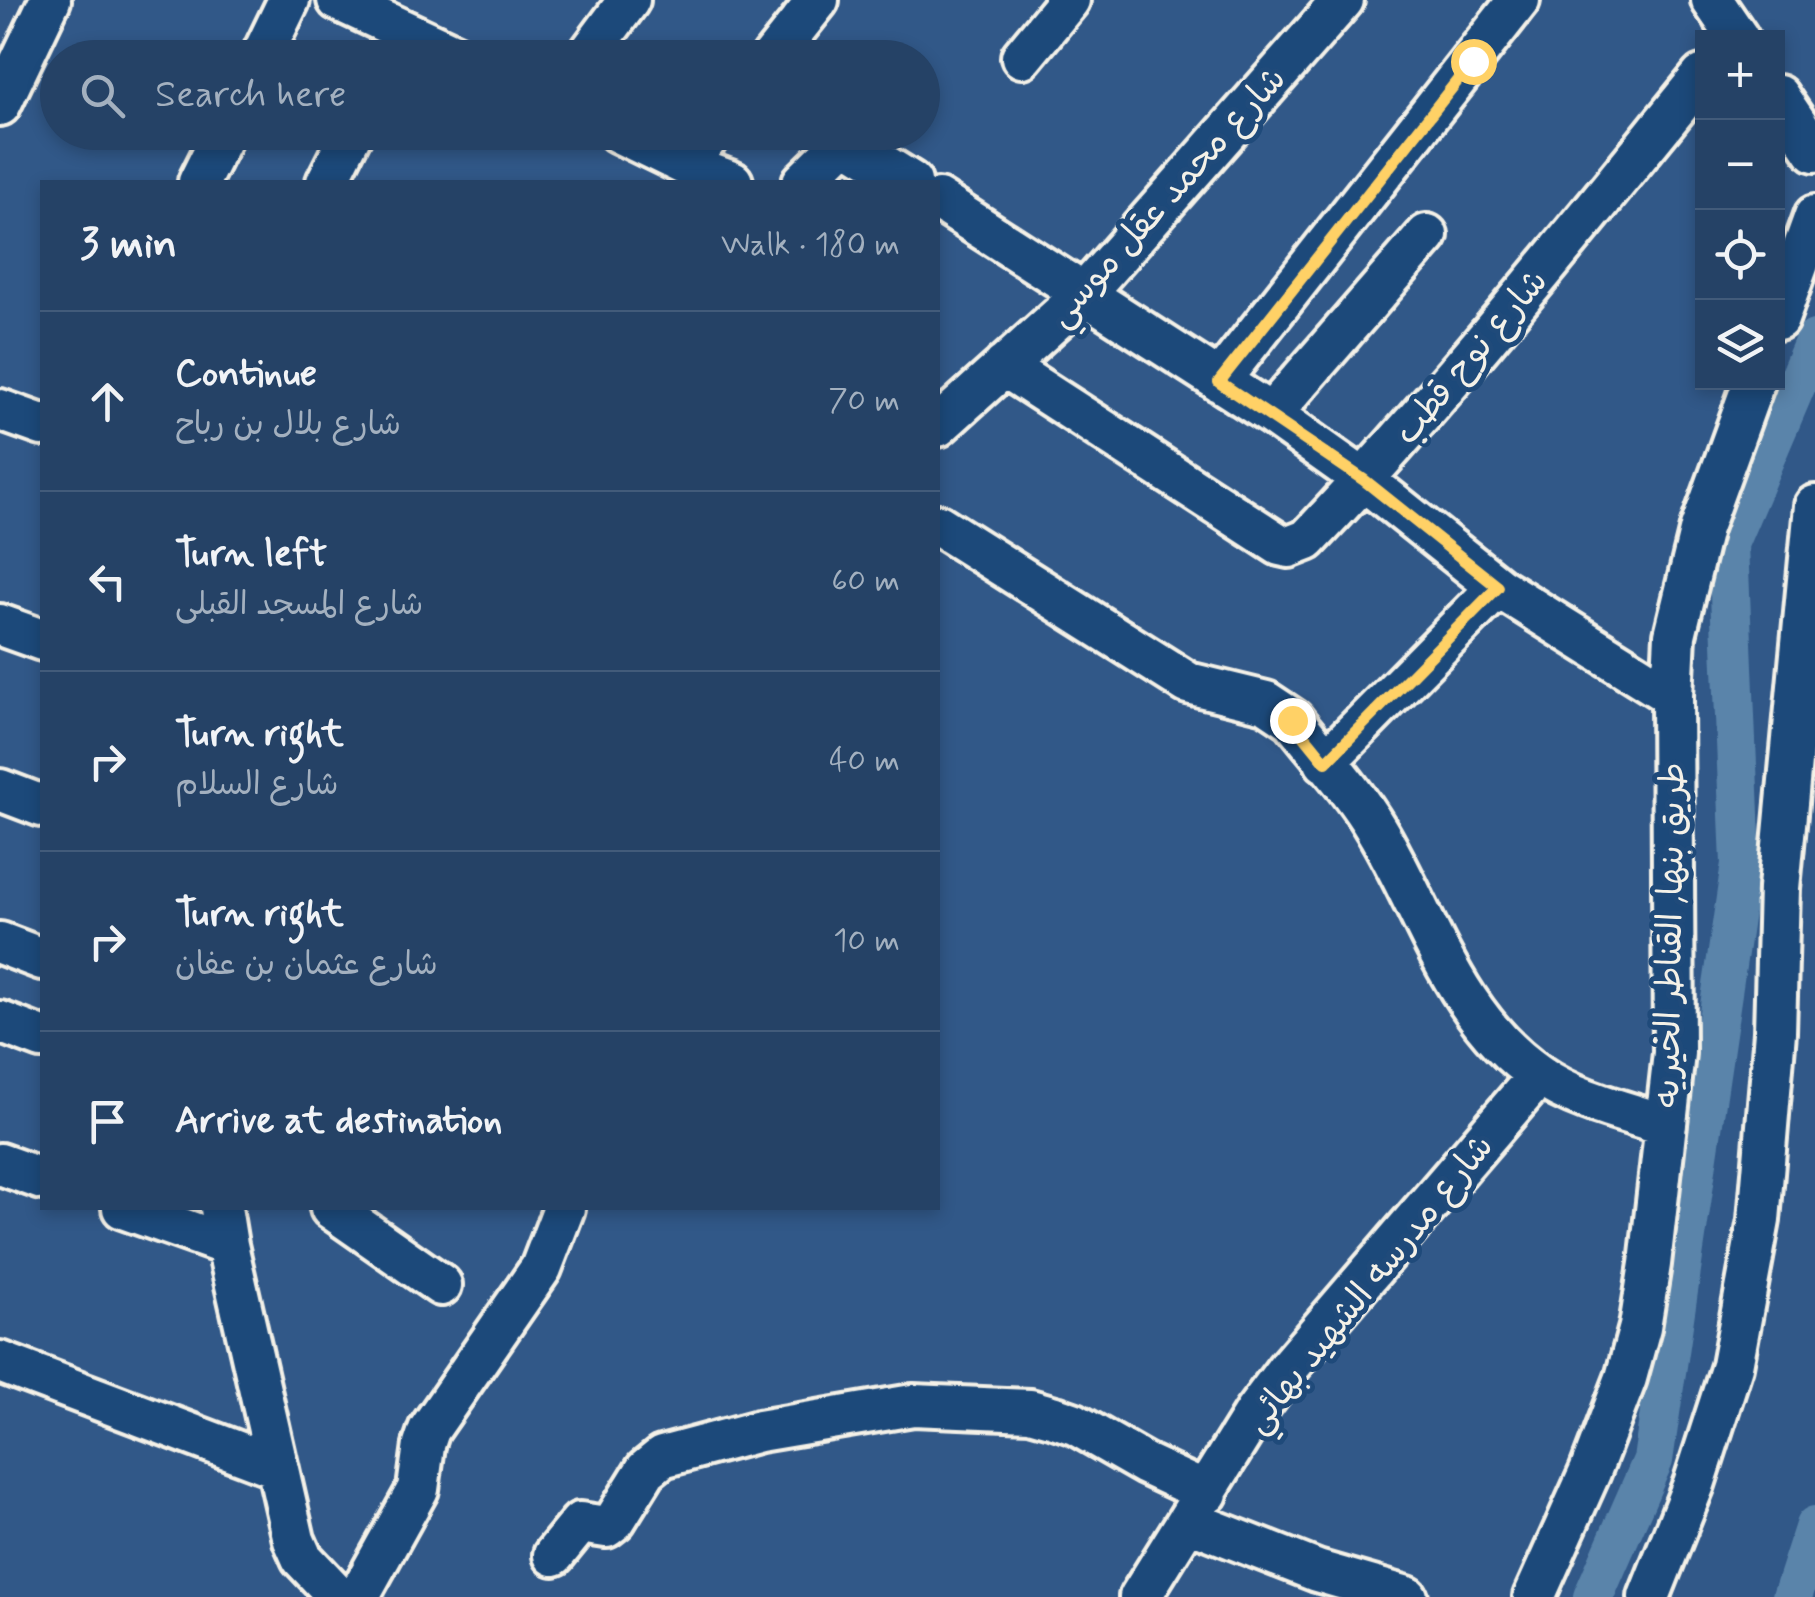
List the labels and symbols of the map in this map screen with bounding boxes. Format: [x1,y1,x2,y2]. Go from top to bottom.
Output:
route start [1451,39,1497,85]
street label: شارع محمد عقل موسي [1038,57,1301,341]
street label: شارع نوح قطب [1384,260,1559,455]
route end [1270,698,1316,744]
street label: طريق بنها, القناطر الخيريه [1645,762,1697,1108]
street label: شارع مدرسه الشهيد بهائي [1235,1125,1509,1447]

